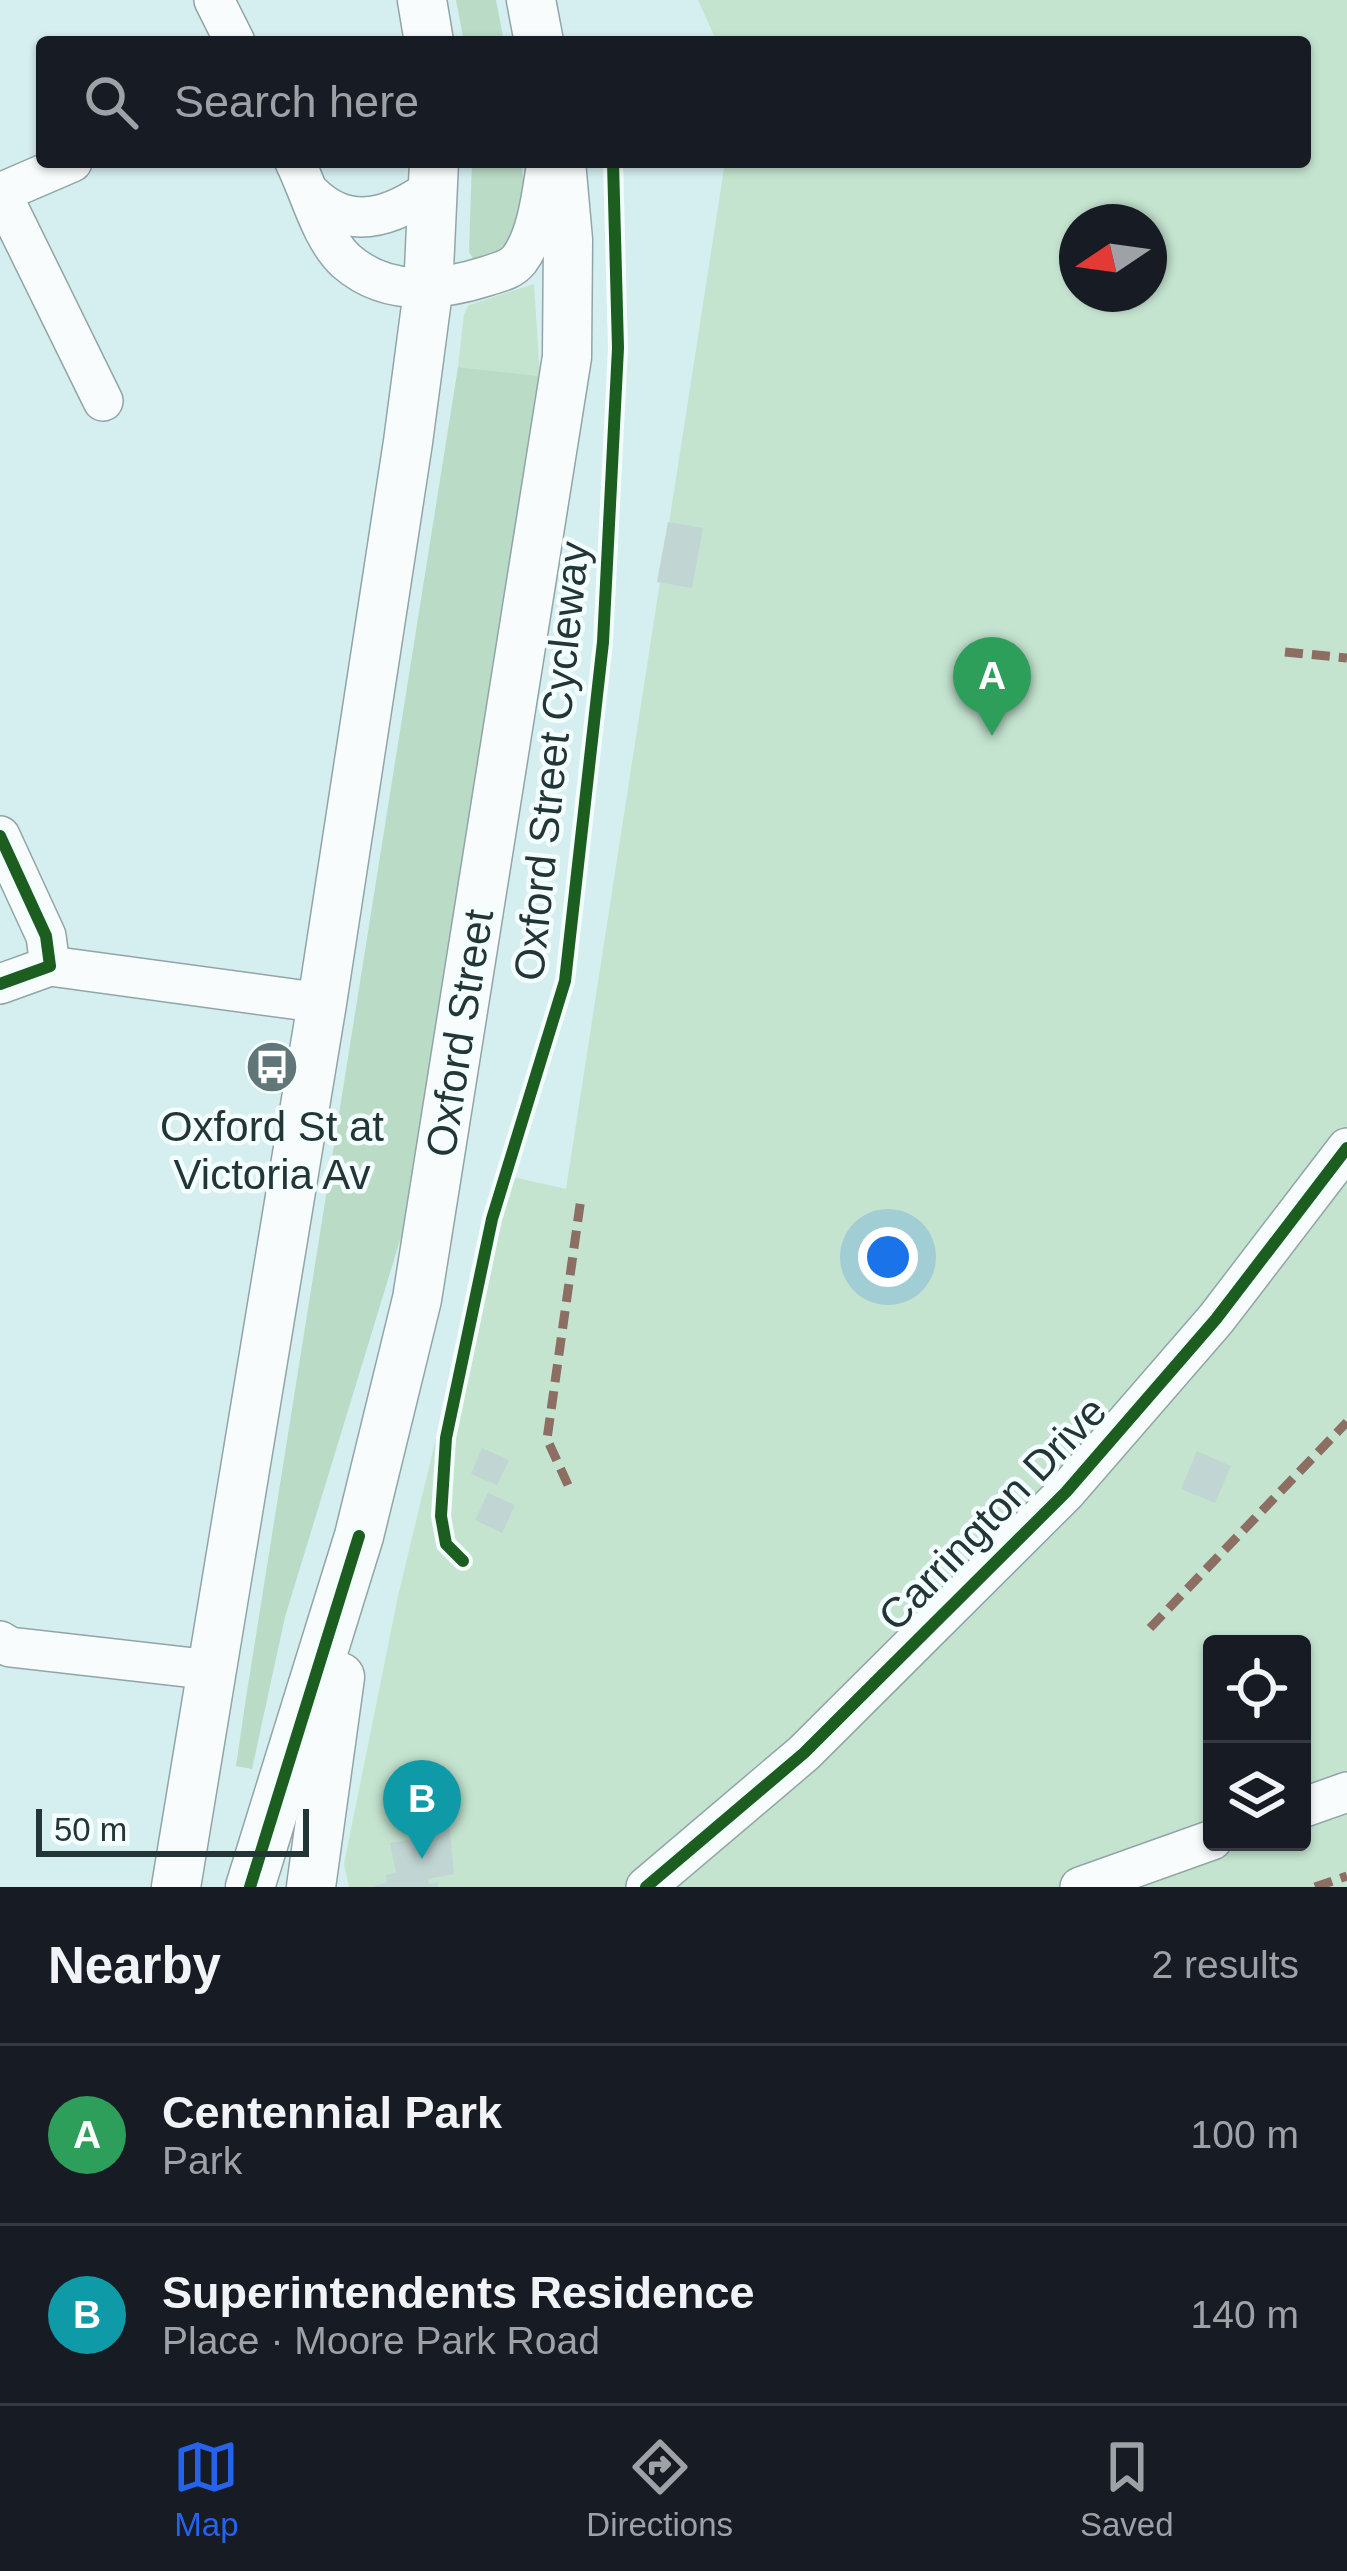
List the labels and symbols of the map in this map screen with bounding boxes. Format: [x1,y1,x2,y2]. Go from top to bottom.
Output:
north arrow [1059,204,1167,312]
street label: Oxford Street Cycleway [505,539,598,983]
pin: A [953,637,1031,736]
street label: Oxford Street [417,906,502,1160]
bus stop icon: Oxford St at Victoria Av [244,1039,300,1095]
place label: Oxford St at Victoria Av [160,1103,384,1198]
your location [858,1227,918,1287]
street label: Carrington Drive [869,1387,1115,1640]
pin: B [383,1760,461,1859]
scale bar [36,1803,309,1856]

